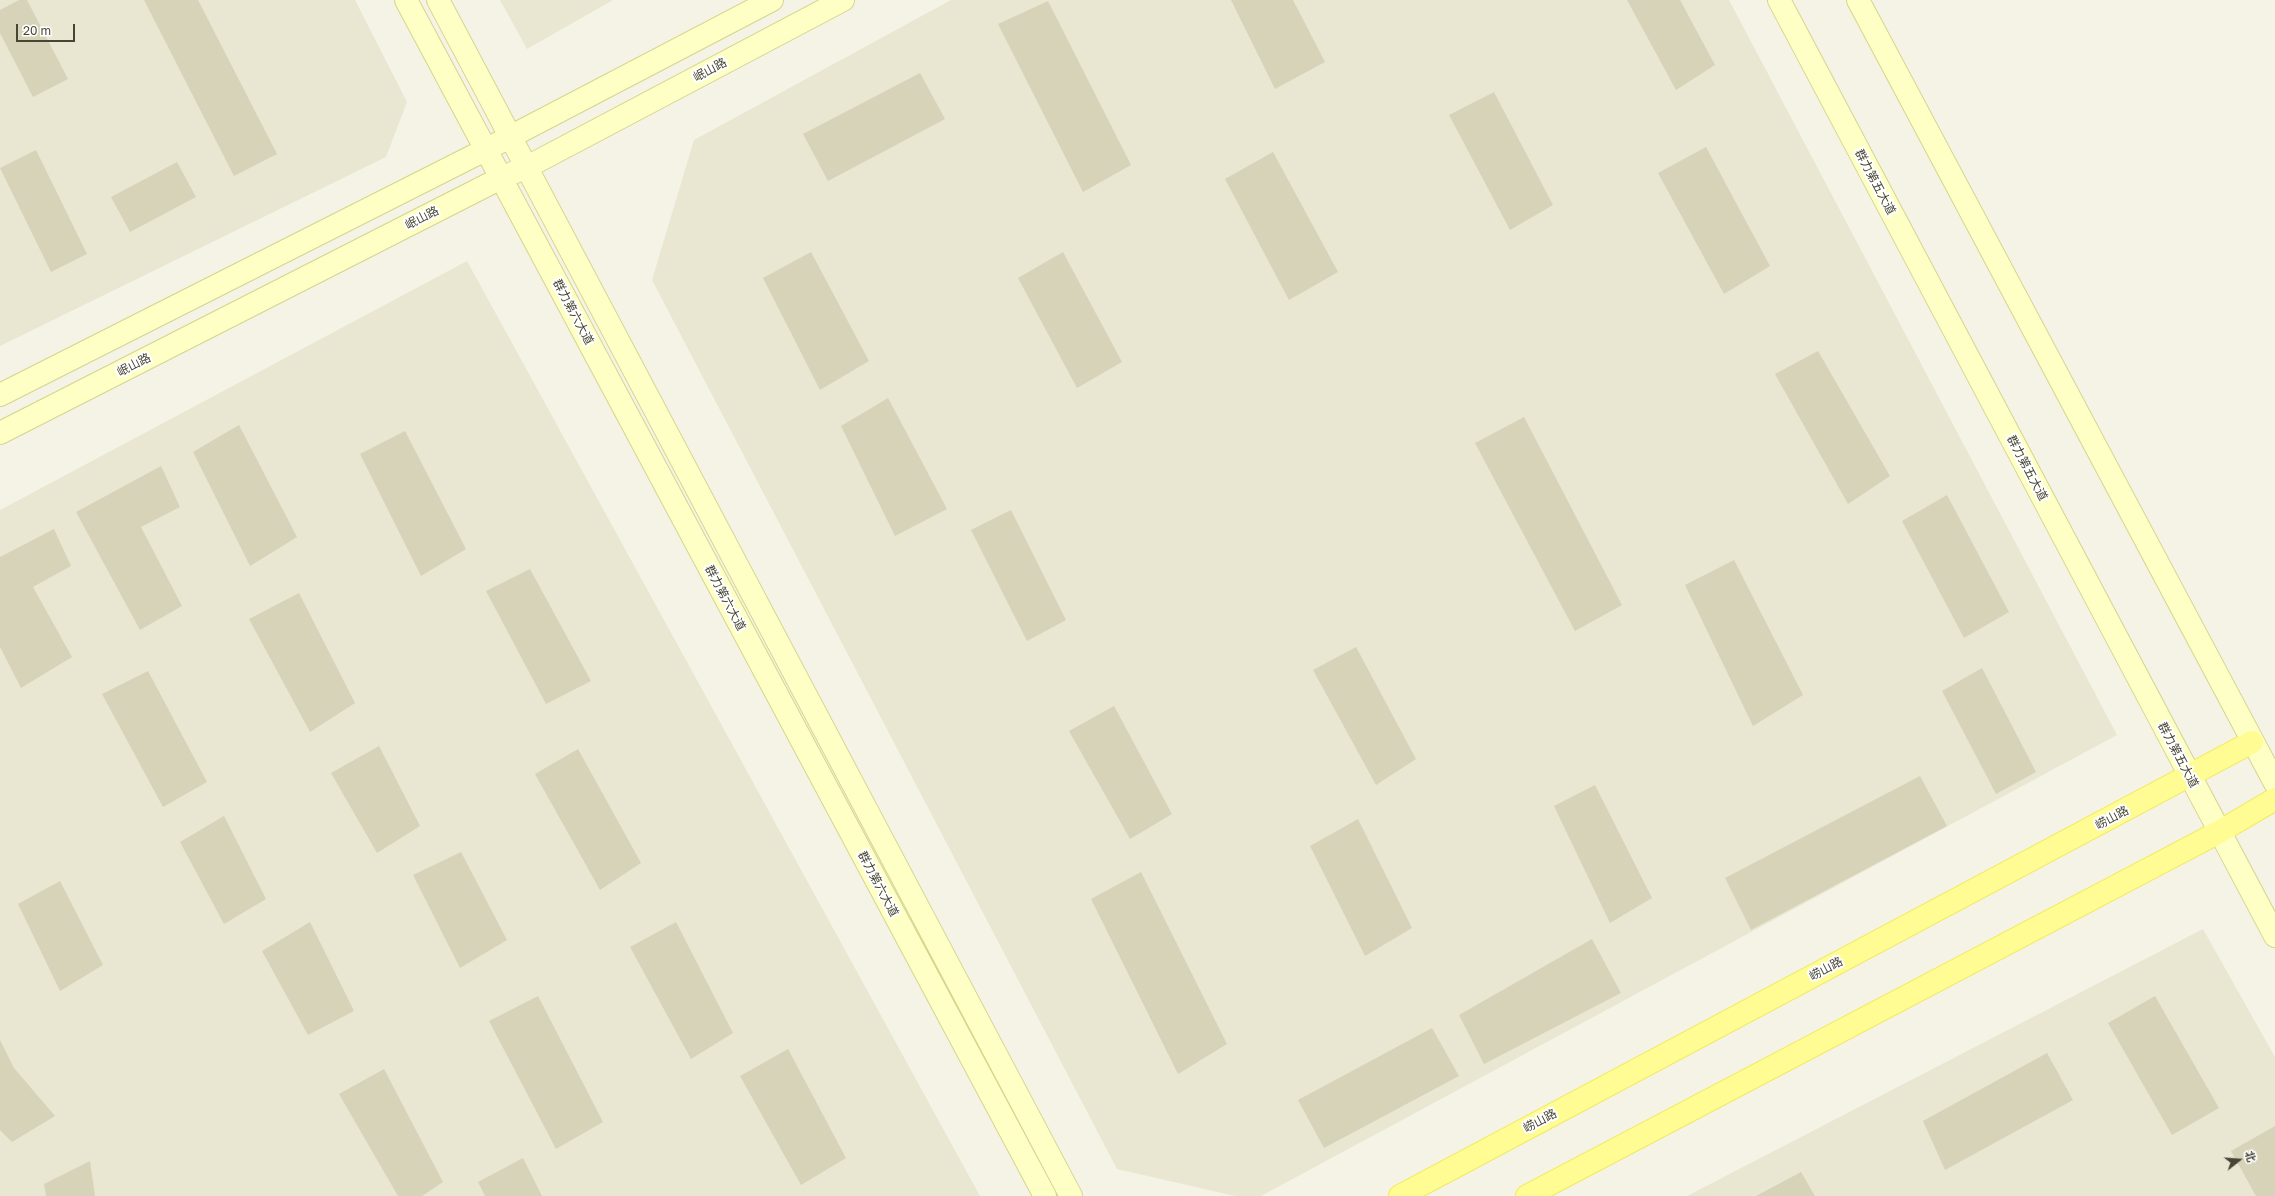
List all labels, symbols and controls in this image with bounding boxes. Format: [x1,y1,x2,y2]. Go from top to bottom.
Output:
scale bar [18,16,77,42]
text: 20 m [23,23,51,38]
street label: 岷山路 [691,55,729,85]
street label: 群力第五大道 [1852,147,1898,217]
street label: 岷山路 [403,203,441,233]
street label: 群力第六大道 [550,277,596,347]
street label: 岷山路 [115,350,153,380]
street label: 群力第五大道 [2004,433,2050,503]
street label: 群力第六大道 [702,563,748,633]
street label: 群力第五大道 [2155,720,2201,790]
street label: 崂山路 [2093,803,2131,833]
street label: 群力第六大道 [855,849,901,919]
street label: 崂山路 [1807,954,1845,984]
street label: 崂山路 [1521,1106,1559,1136]
north arrow [2219,1140,2259,1180]
text: 北 [2243,1149,2259,1164]

